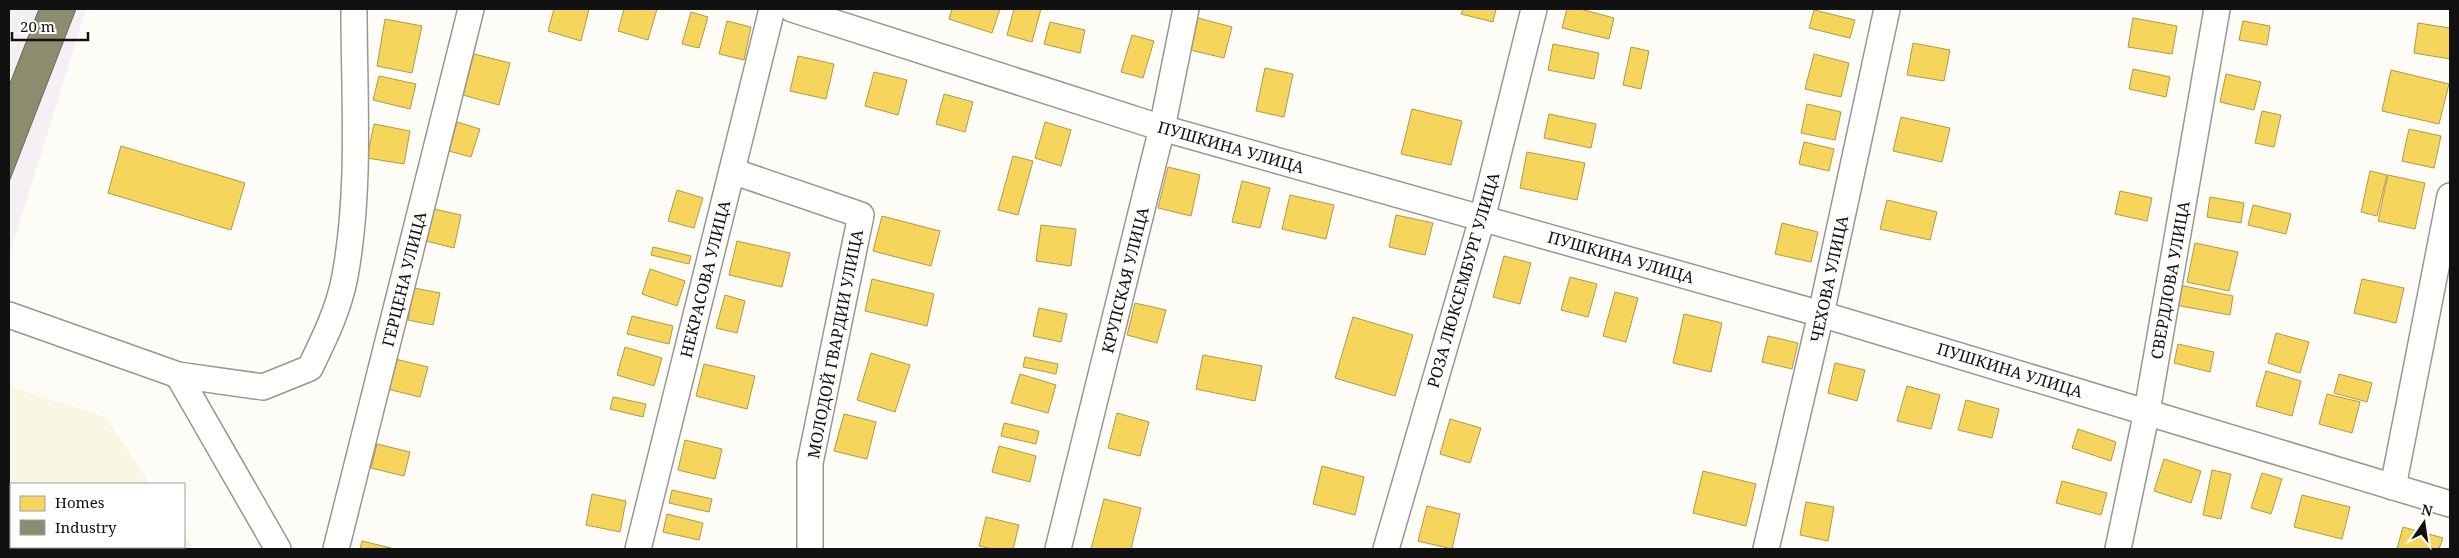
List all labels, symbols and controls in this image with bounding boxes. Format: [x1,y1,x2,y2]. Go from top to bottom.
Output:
scale bar [12,10,89,42]
text: 20 m [20,16,55,36]
street label: ПУШКИНА УЛИЦА [1155,116,1307,179]
street label: РОЗА ЛЮКСЕМБУРГ УЛИЦА [1422,169,1505,390]
street label: НЕКРАСОВА УЛИЦА [675,197,735,360]
street label: СВЕРДЛОВА УЛИЦА [2145,198,2195,361]
street label: КРУПСКАЯ УЛИЦА [1096,204,1154,355]
street label: ГЕРЦЕНА УЛИЦА [377,208,432,349]
street label: ЧЕХОВА УЛИЦА [1805,213,1853,345]
street label: ПУШКИНА УЛИЦА [1545,226,1697,289]
street label: МОЛОДОЙ ГВАРДИИ УЛИЦА [802,227,868,460]
street label: ПУШКИНА УЛИЦА [1934,337,2086,403]
legend [10,483,185,548]
text: Homes [55,492,105,512]
north arrow [2399,498,2449,548]
text: N [2420,499,2435,520]
text: Industry [55,517,117,537]

